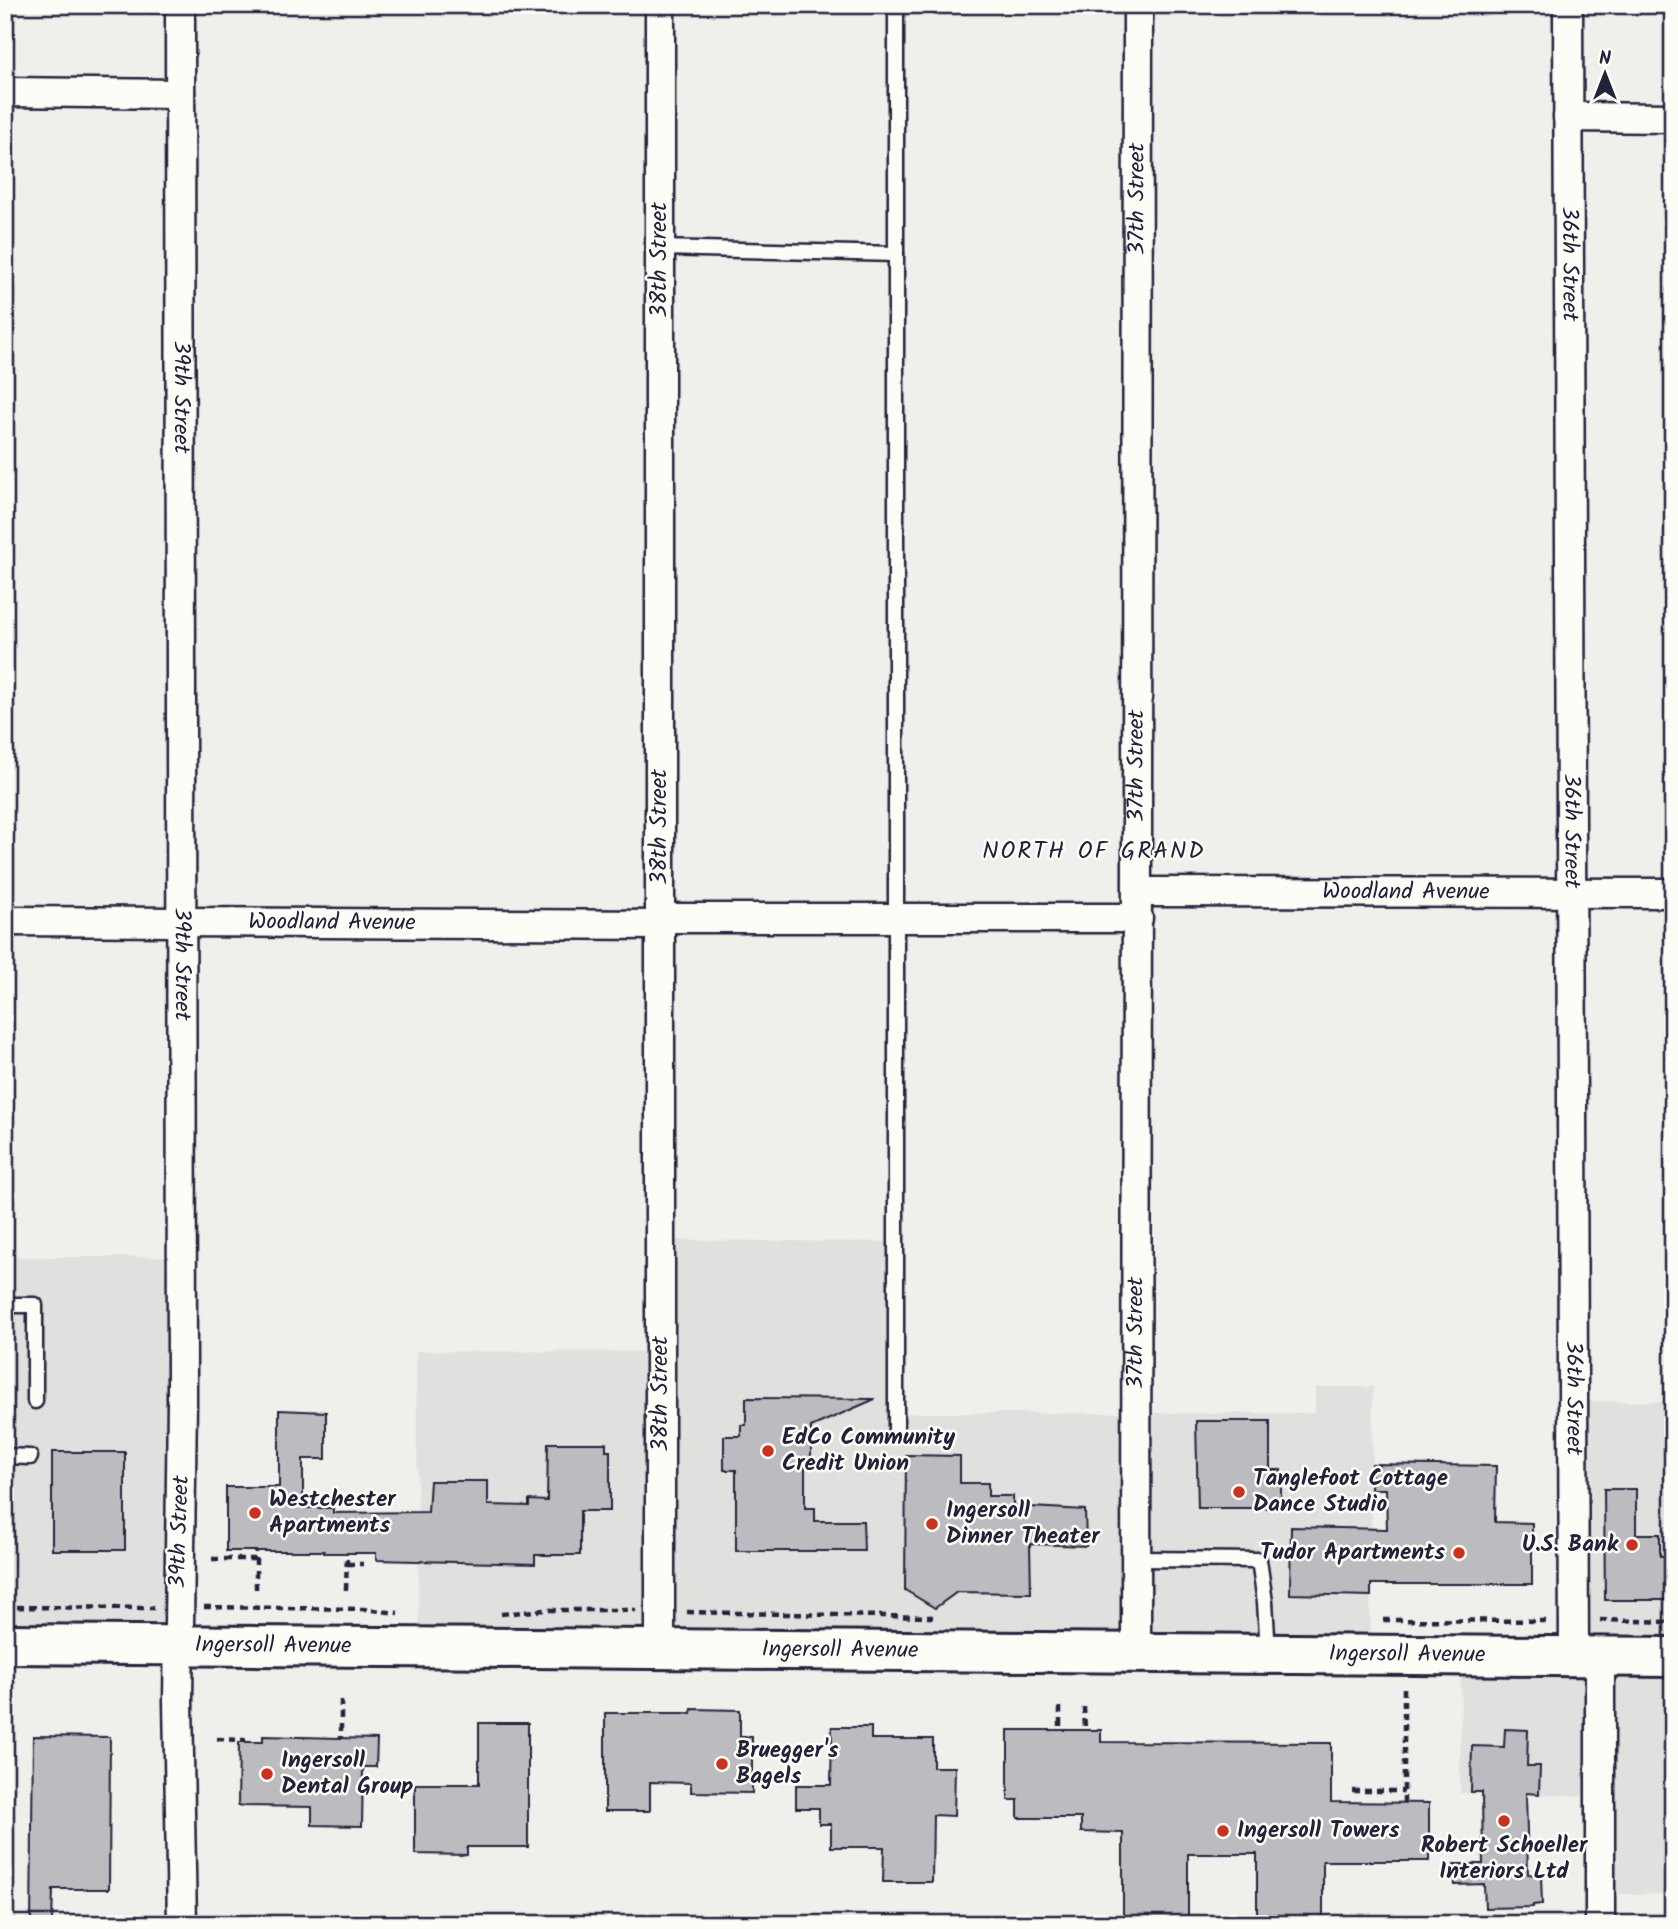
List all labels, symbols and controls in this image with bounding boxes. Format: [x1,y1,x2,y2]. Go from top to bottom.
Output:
north arrow [1570,38,1640,108]
text: N [1599,44,1611,74]
street label: 37th Street [1120,142,1156,255]
street label: 38th Street [642,201,678,318]
street label: 36th Street [1551,207,1587,323]
street label: 39th Street [162,340,199,455]
street label: 37th Street [1119,709,1155,822]
street label: 38th Street [642,768,678,885]
street label: 36th Street [1553,774,1589,890]
district label: NORTH OF GRAND [982,832,1206,871]
street label: Woodland Avenue [1322,874,1490,911]
street label: Woodland Avenue [248,904,416,942]
street label: 39th Street [163,907,199,1022]
street label: 37th Street [1118,1276,1154,1389]
street label: 38th Street [643,1335,679,1452]
street label: 36th Street [1555,1341,1591,1457]
place label: EdCo Community Credit Union [782,1420,955,1482]
marker: EdCo Community Credit Union [760,1443,776,1459]
place label: Tanglefoot Cottage Dance Studio [1253,1461,1448,1523]
street label: 39th Street [160,1474,200,1589]
place label: Westchester Apartments [269,1482,397,1544]
marker: Tanglefoot Cottage Dance Studio [1231,1484,1247,1500]
place label: Ingersoll Dinner Theater [946,1493,1101,1555]
marker: Westchester Apartments [247,1505,263,1521]
marker: Ingersoll Dinner Theater [924,1516,940,1532]
place label: U.S. Bank [1522,1527,1619,1563]
place label: Tudor Apartments [1260,1535,1445,1571]
marker: U.S. Bank [1624,1537,1640,1553]
marker: Tudor Apartments [1451,1545,1467,1561]
street label: Ingersoll Avenue [194,1627,352,1665]
street label: Ingersoll Avenue [761,1632,919,1669]
street label: Ingersoll Avenue [1328,1636,1486,1674]
place label: Bruegger's Bagels [736,1733,839,1795]
place label: Ingersoll Dental Group [281,1743,413,1805]
marker: Bruegger's Bagels [714,1756,730,1772]
marker: Ingersoll Dental Group [259,1766,275,1782]
place label: Ingersoll Towers [1237,1813,1400,1849]
marker: Robert Schoeller Interiors Ltd [1496,1813,1512,1829]
marker: Ingersoll Towers [1215,1823,1231,1839]
place label: Robert Schoeller Interiors Ltd [1421,1828,1589,1890]

